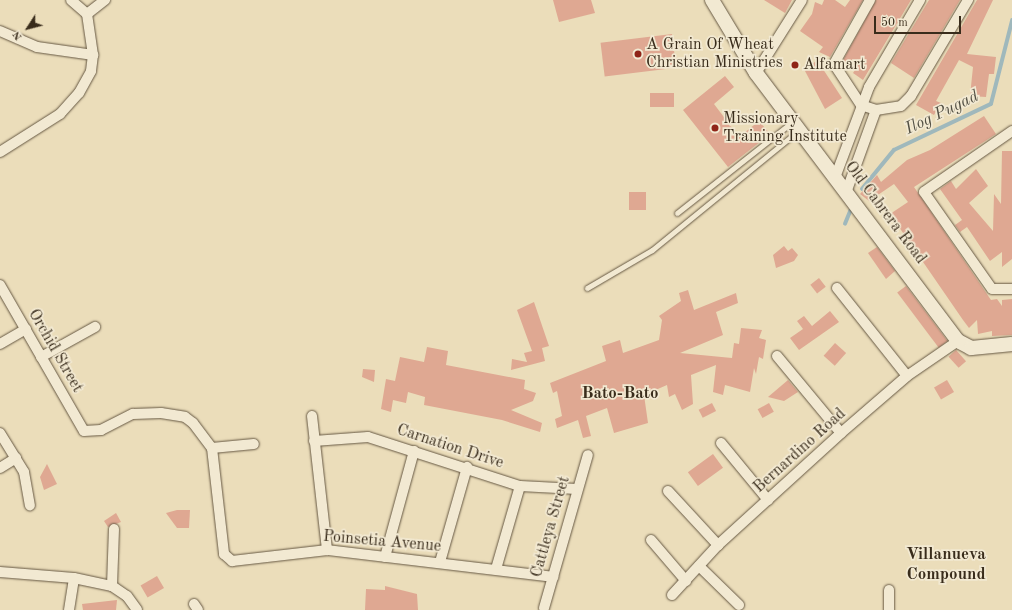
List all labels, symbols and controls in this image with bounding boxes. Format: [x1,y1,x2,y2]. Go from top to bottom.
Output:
north arrow [8,8,48,48]
scale bar [876,8,963,34]
text: 50 m [881,17,908,29]
text: N [11,29,25,42]
place label: A Grain Of Wheat Christian Ministries [646,35,783,73]
marker: A Grain Of Wheat Christian Ministries [633,49,643,59]
place label: Alfamart [803,55,865,75]
marker: Alfamart [790,60,800,70]
water label: Ilog Pugad [902,86,982,140]
place label: Missionary Training Institute [723,109,847,147]
marker: Missionary Training Institute [710,123,720,133]
street label: Old Cabrera Road [840,158,930,268]
street label: Orchid Street [23,306,87,396]
district label: Bato-Bato [581,384,659,404]
street label: Bernardino Road [750,405,850,497]
street label: Carnation Drive [394,421,506,473]
street label: Cattleya Street [527,474,575,580]
street label: Poinsetia Avenue [322,527,442,557]
district label: Villanueva Compound [906,545,986,585]

